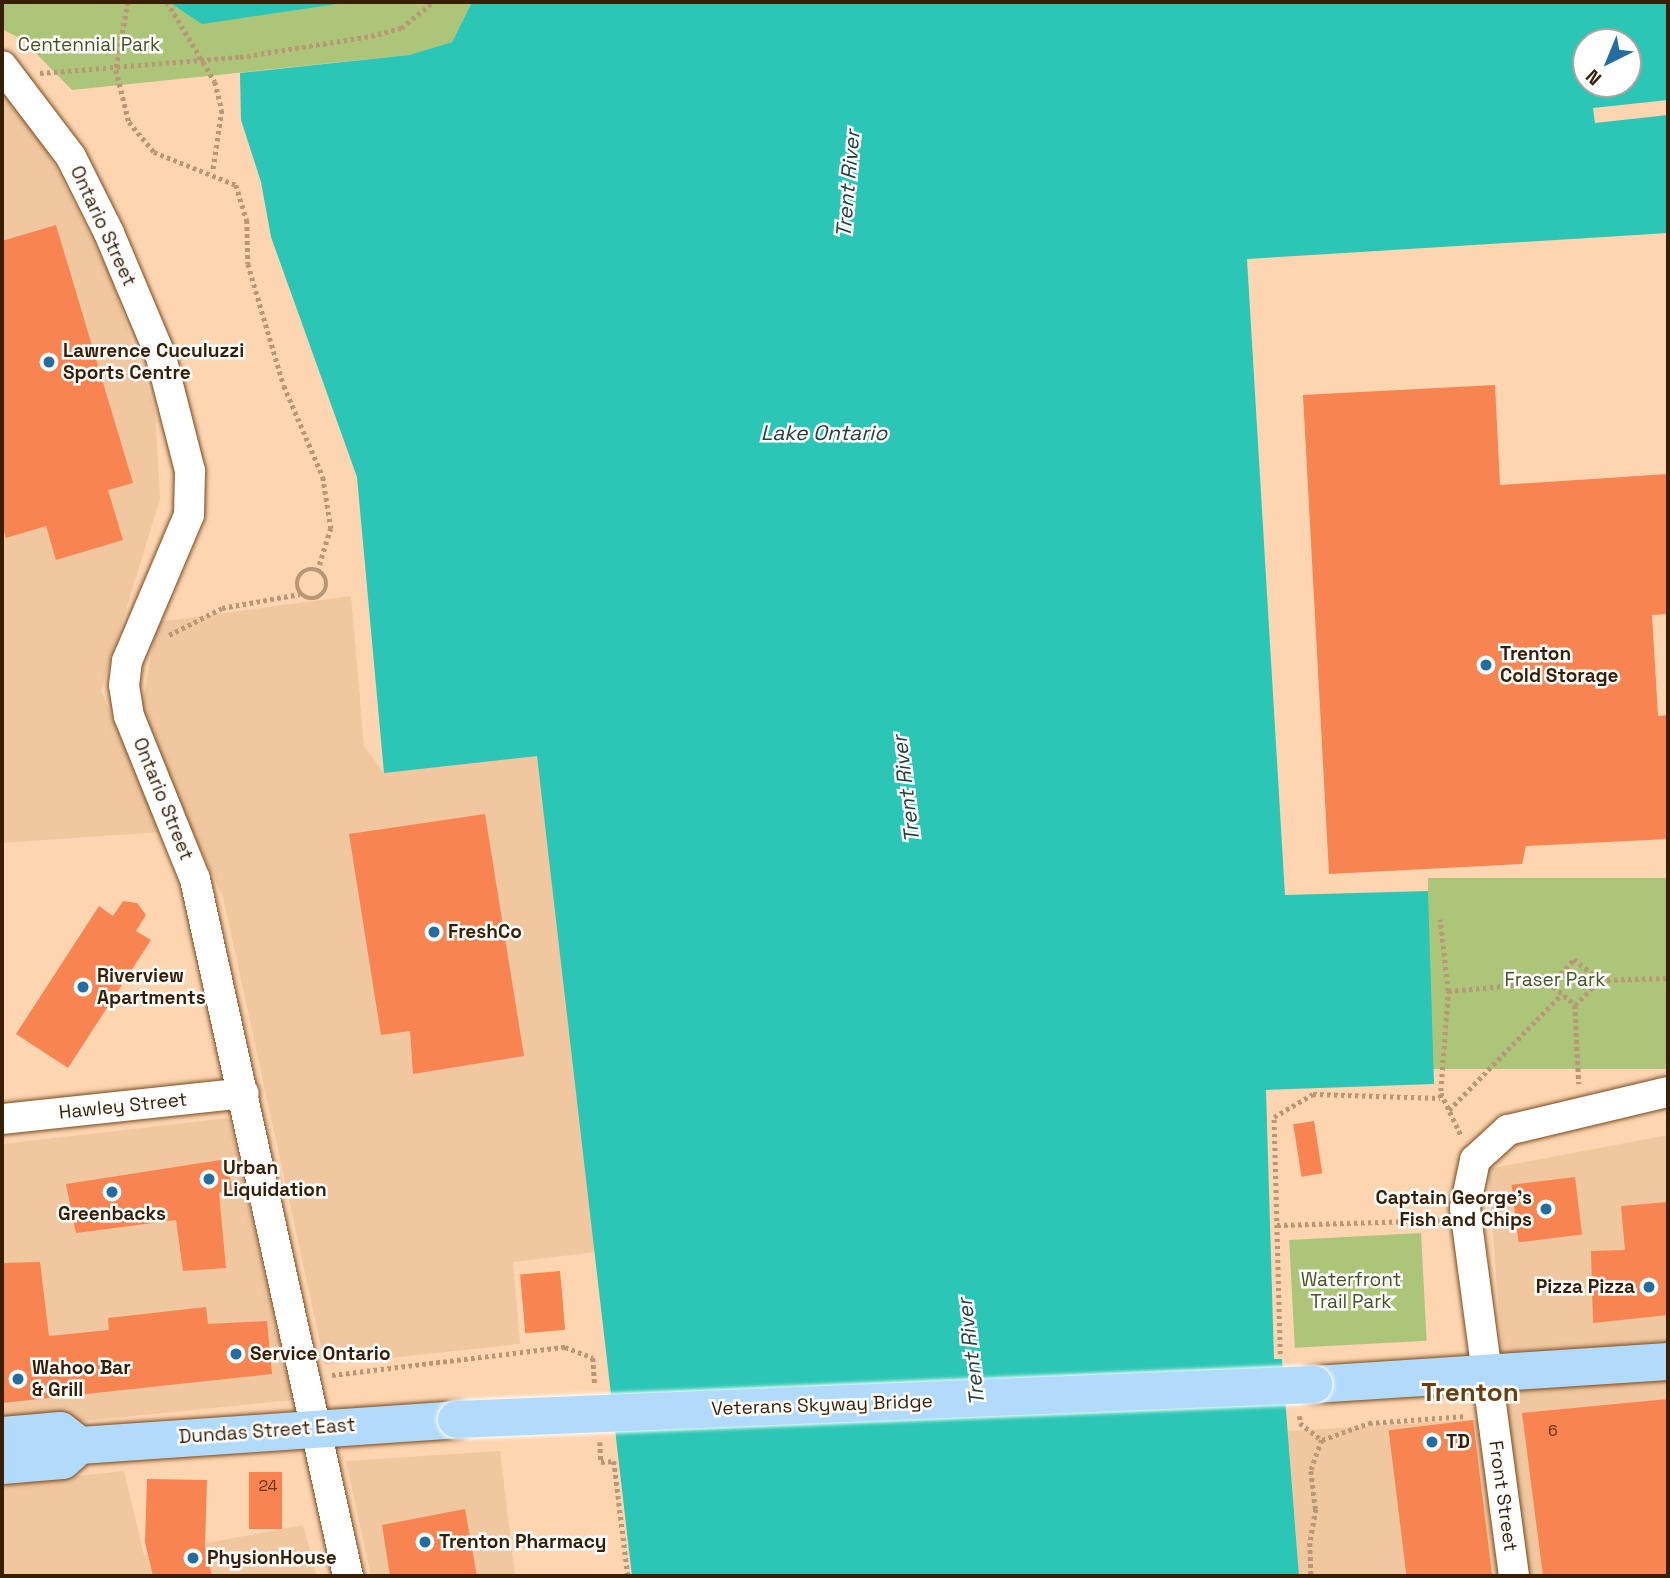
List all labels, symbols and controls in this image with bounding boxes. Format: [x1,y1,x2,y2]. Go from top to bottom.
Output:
north arrow [1572,28,1642,98]
park label: Centennial Park [18,34,160,56]
text: N [1581,64,1607,91]
water label: Trent River [831,129,865,239]
street label: Ontario Street [65,162,141,290]
place label: Lawrence Cuculuzzi Sports Centre [63,340,244,384]
marker: Lawrence Cuculuzzi Sports Centre [41,354,57,370]
water label: Lake Ontario [761,420,887,446]
place label: Trenton Cold Storage [1500,643,1619,687]
marker: Trenton Cold Storage [1478,657,1494,673]
street label: Ontario Street [128,734,198,864]
water label: Trent River [887,734,925,844]
place label: FreshCo [448,921,522,943]
marker: FreshCo [426,924,442,940]
place label: Riverview Apartments [97,965,206,1009]
park label: Fraser Park [1505,969,1605,991]
marker: Riverview Apartments [75,979,91,995]
street label: Hawley Street [58,1088,188,1124]
place label: Urban Liquidation [223,1157,327,1201]
marker: Urban Liquidation [201,1171,217,1187]
marker: Greenbacks [104,1184,120,1200]
place label: Captain George's Fish and Chips [1375,1187,1532,1231]
marker: Captain George's Fish and Chips [1538,1201,1554,1217]
place label: Greenbacks [58,1203,166,1225]
park label: Waterfront Trail Park [1301,1269,1401,1313]
place label: Pizza Pizza [1536,1276,1635,1298]
marker: Pizza Pizza [1641,1279,1657,1295]
water label: Trent River [952,1297,990,1407]
place label: Service Ontario [250,1343,391,1365]
marker: Service Ontario [228,1346,244,1362]
place label: Wahoo Bar & Grill [32,1357,131,1401]
marker: Wahoo Bar & Grill [10,1371,26,1387]
district label: Trenton [1421,1377,1519,1409]
street label: Veterans Skyway Bridge [711,1390,933,1420]
street label: Dundas Street East [178,1413,356,1449]
house number: 6 [1548,1421,1558,1441]
place label: TD [1446,1431,1470,1453]
marker: TD [1424,1434,1440,1450]
street label: Front Street [1484,1439,1522,1553]
house number: 24 [258,1476,278,1496]
place label: Trenton Pharmacy [439,1531,606,1553]
marker: Trenton Pharmacy [417,1534,433,1550]
place label: PhysionHouse [207,1547,337,1569]
marker: PhysionHouse [185,1550,201,1566]

